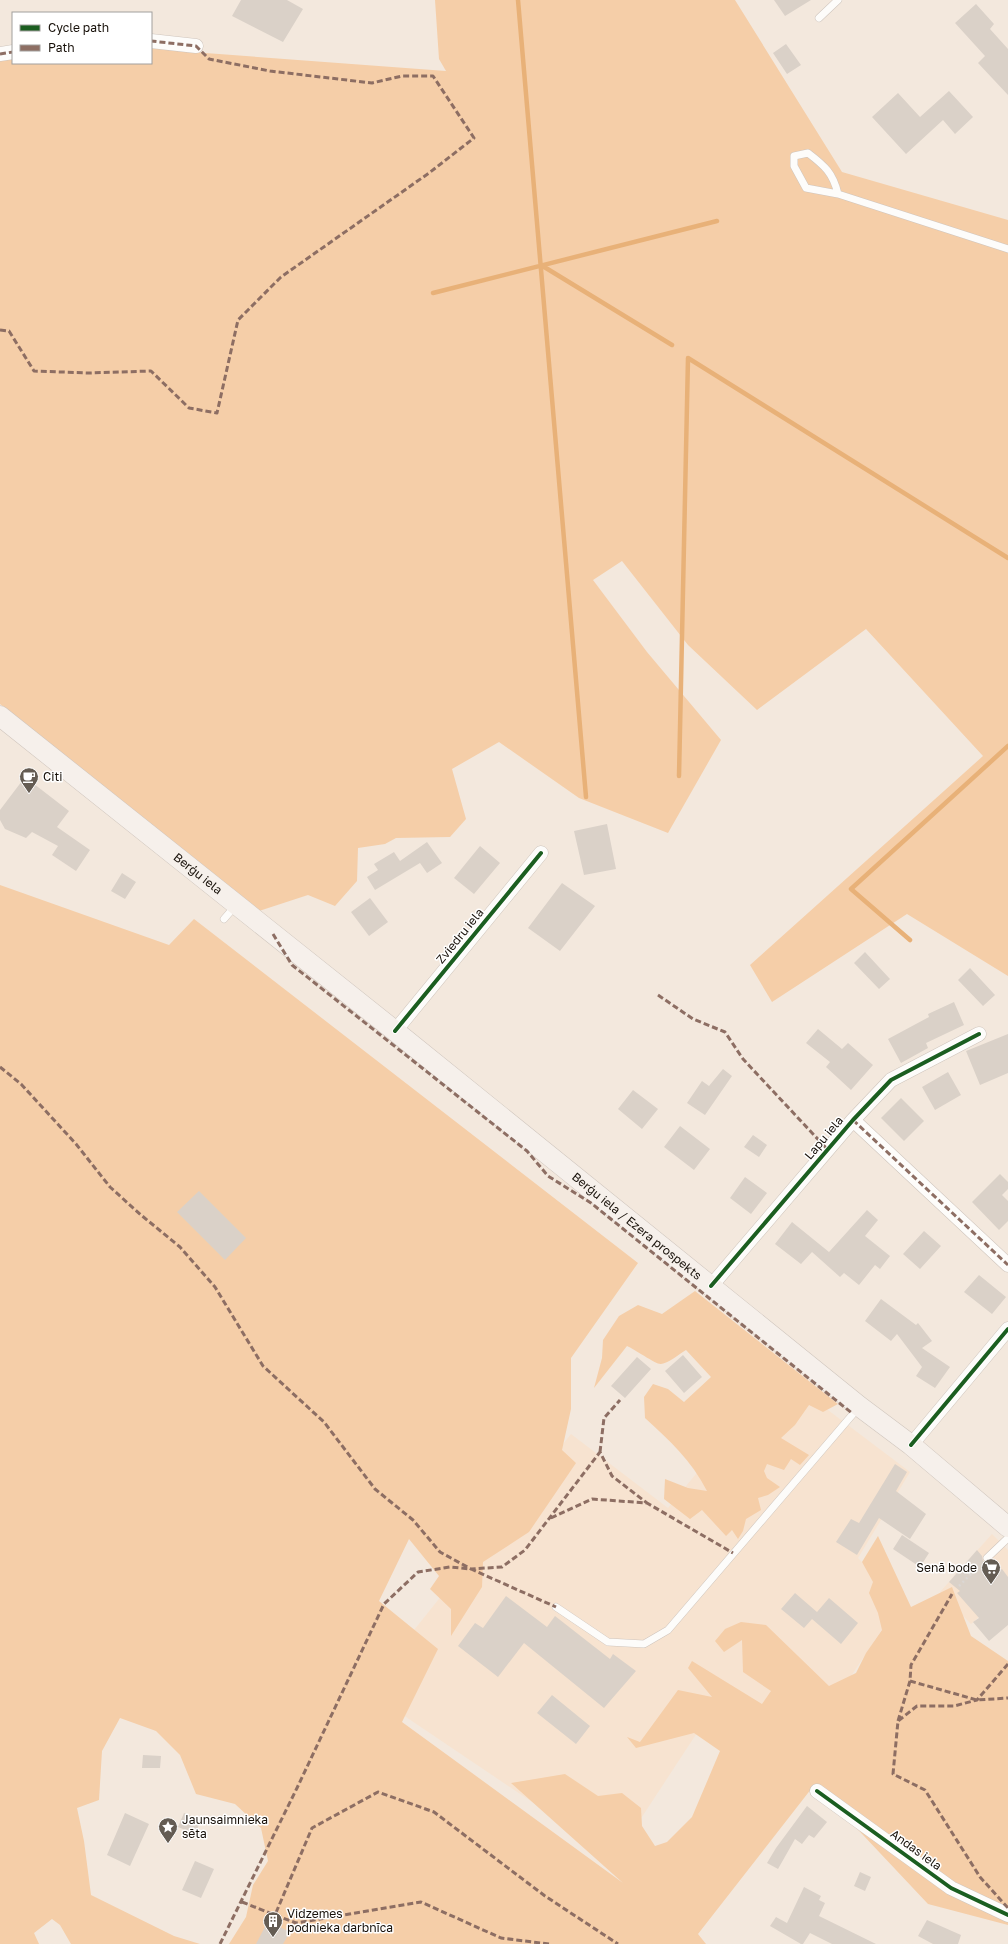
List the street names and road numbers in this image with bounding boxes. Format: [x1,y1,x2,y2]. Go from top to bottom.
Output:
street label: Berģu iela [171,849,225,897]
street label: Zviedru iela [433,905,487,966]
street label: Lapu iela [801,1113,846,1162]
street label: Berģu iela / Ezera prospekts [569,1169,705,1283]
street label: Andas iela [888,1826,945,1873]

